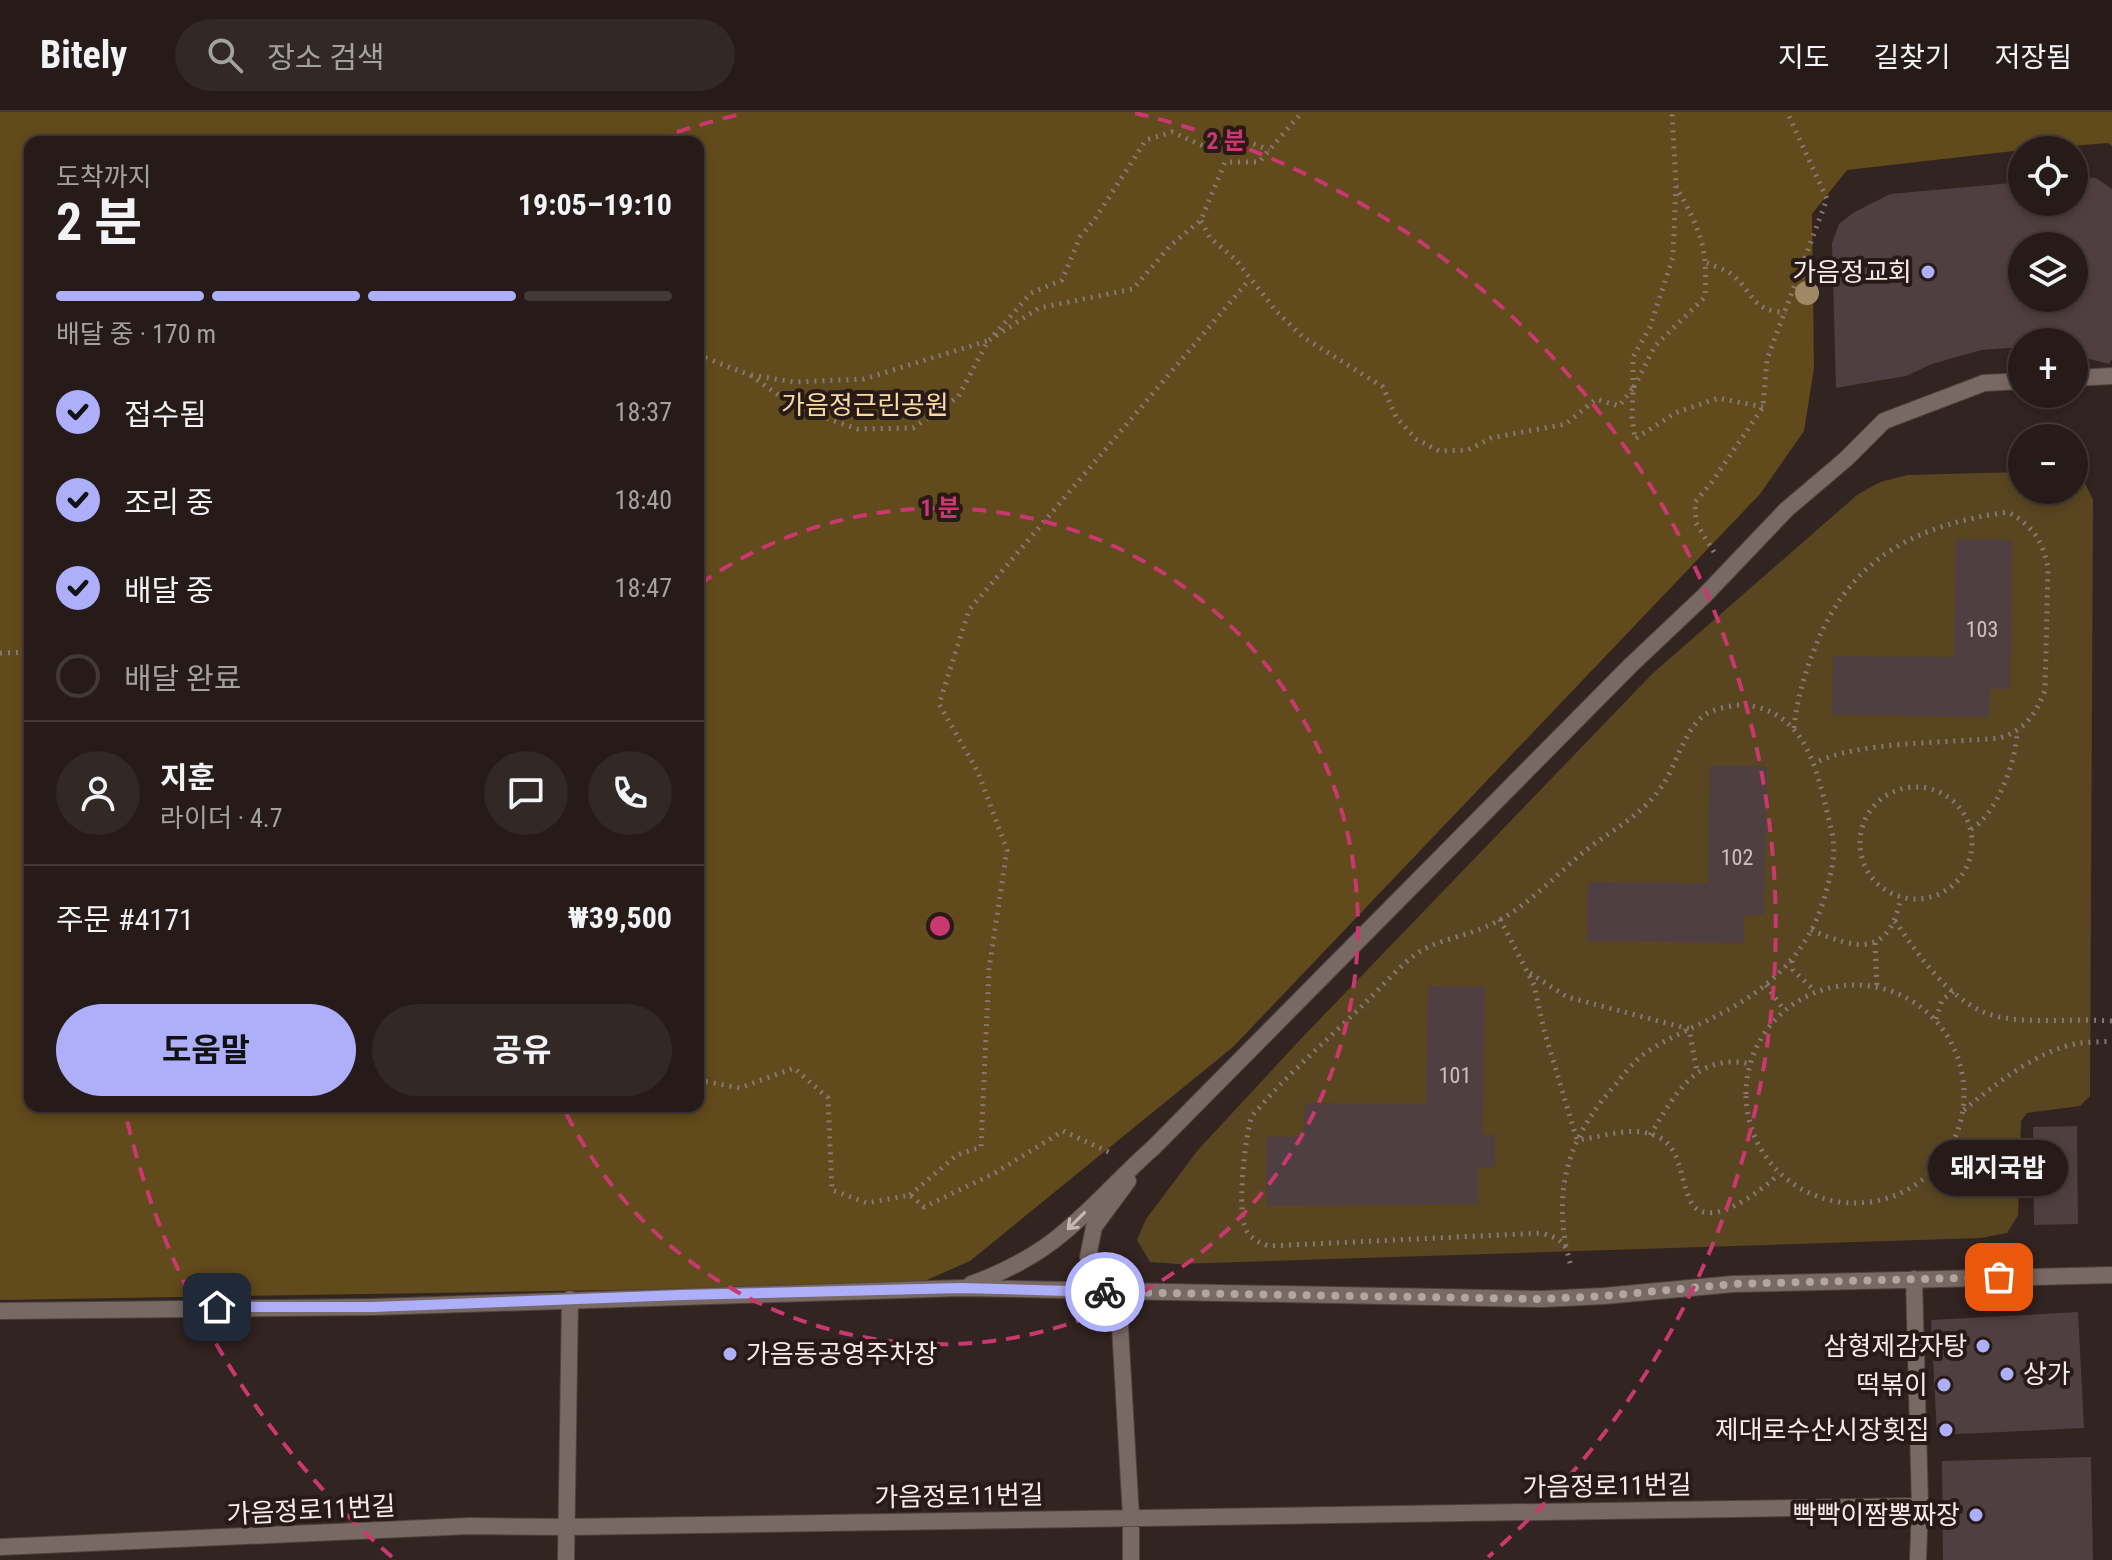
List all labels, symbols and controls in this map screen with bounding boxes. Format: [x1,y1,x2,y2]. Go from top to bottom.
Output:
search box [175,19,735,91]
text: Bitely [40,33,127,77]
icon: search [203,33,247,77]
text: 장소 검색 [267,40,385,75]
text: 지도 [1778,41,1829,74]
text: 길찾기 [1873,41,1951,74]
text: 저장됨 [1995,41,2072,74]
text: 2 분 [1206,127,1246,155]
map controls [2008,136,2088,504]
button: locate [2008,136,2088,216]
text: 도착까지 [56,162,152,192]
text: 19:05–19:10 [518,187,672,222]
text: 2 분 [56,192,142,253]
button: layers [2008,232,2088,312]
place label: 가음정교회 [1792,257,1912,287]
marker: 가음정교회 [1919,263,1937,281]
text: 배달 중 · 170 m [56,319,216,349]
button: + [2008,328,2088,408]
icon: check [56,390,100,434]
park label: 가음정근린공원 [781,390,949,420]
text: 접수됨 [124,397,207,432]
text: 18:37 [615,397,672,427]
button: − [2008,424,2088,504]
icon: check [56,478,100,522]
text: 조리 중 [124,485,214,520]
text: 18:40 [615,485,672,515]
text: 1 분 [920,494,960,522]
icon: check [56,566,100,610]
text: 배달 중 [124,573,214,608]
text: 18:47 [615,573,672,603]
house number: 103 [1966,617,1998,642]
text: 배달 완료 [124,661,241,696]
button: person [56,751,140,835]
button: chat [484,751,568,835]
button: phone [588,751,672,835]
text: 지훈 [160,760,215,795]
text: 라이더 · 4.7 [160,803,283,833]
house number: 102 [1721,845,1753,870]
text: ₩39,500 [568,900,672,935]
text: 주문 #4171 [56,902,194,937]
centre of rings [926,912,954,940]
button: 도움말 [56,1004,356,1096]
button: 공유 [372,1004,672,1096]
house number: 101 [1439,1063,1471,1088]
callout: 돼지국밥 [1929,1141,2069,1197]
text: 돼지국밥 [1950,1153,2046,1183]
one-way arrow [1066,1211,1086,1230]
pin [1965,1243,2033,1311]
courier [1065,1252,1145,1332]
icon: bag [1977,1255,2021,1299]
icon: bike [1083,1270,1127,1314]
pin [183,1273,251,1341]
icon: home [195,1285,239,1329]
place label: 삼형제감자탕 [1823,1331,1967,1361]
marker: 삼형제감자탕 [1974,1337,1992,1355]
place label: 가음동공영주차장 [746,1339,937,1369]
marker: 가음동공영주차장 [721,1345,739,1363]
place label: 상가 [2023,1359,2071,1389]
marker: 상가 [1998,1365,2016,1383]
place label: 떡볶이 [1856,1370,1928,1400]
marker: 떡볶이 [1935,1376,1953,1394]
place label: 제대로수산시장횟집 [1715,1415,1930,1445]
marker: 제대로수산시장횟집 [1937,1421,1955,1439]
street label: 가음정로11번길 [1522,1470,1692,1502]
street label: 가음정로11번길 [874,1480,1044,1512]
street label: 가음정로11번길 [226,1491,396,1529]
place label: 빡빡이짬뽕짜장 [1793,1500,1960,1530]
marker: 빡빡이짬뽕짜장 [1967,1506,1985,1524]

